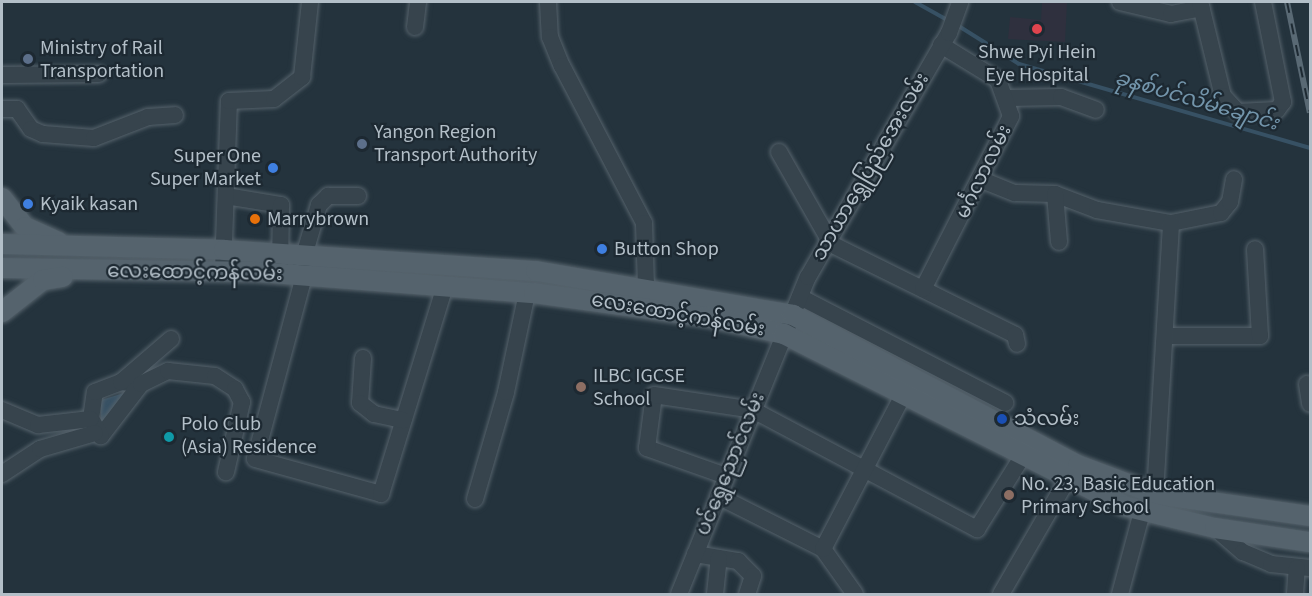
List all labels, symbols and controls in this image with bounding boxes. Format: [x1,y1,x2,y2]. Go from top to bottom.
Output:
marker: Shwe Pyi Hein Eye Hospital [1028,20,1046,38]
place label: Ministry of Rail Transportation [40,36,164,83]
place label: Shwe Pyi Hein Eye Hospital [978,40,1096,87]
marker: Ministry of Rail Transportation [21,52,35,66]
water label: ခုနစ်ပင်လိမ်ချောင်း [1112,65,1282,135]
street label: သာယာရွှေပြည်အေးလမ်း [807,69,935,265]
place label: Yangon Region Transport Authority [374,120,537,167]
street label: မင်္ဂလာလမ်း [951,121,1017,223]
marker: Yangon Region Transport Authority [355,137,369,151]
place label: Super One Super Market [150,144,261,191]
marker: Super One Super Market [266,161,280,175]
place label: Kyaik kasan [40,192,138,216]
marker: Kyaik kasan [21,197,35,211]
place label: Marrybrown [267,207,369,231]
marker: Marrybrown [248,212,262,226]
place label: Button Shop [614,237,719,261]
marker: Button Shop [595,242,609,256]
street label: လေးထောင့်ကန်လမ်း [107,259,283,287]
street label: လေးထောင့်ကန်လမ်း [589,288,767,342]
place label: ILBC IGCSE School [593,364,685,411]
marker: ILBC IGCSE School [574,380,588,394]
street label: ပင်ရွှေညောင်လမ်း [691,389,771,539]
place label: သံလမ်း [1014,407,1079,431]
marker: သံလမ်း [995,412,1009,426]
place label: Polo Club (Asia) Residence [181,413,317,460]
marker: Polo Club (Asia) Residence [162,430,176,444]
place label: No. 23, Basic Education Primary School [1021,472,1215,519]
marker: No. 23, Basic Education Primary School [1002,488,1016,502]

